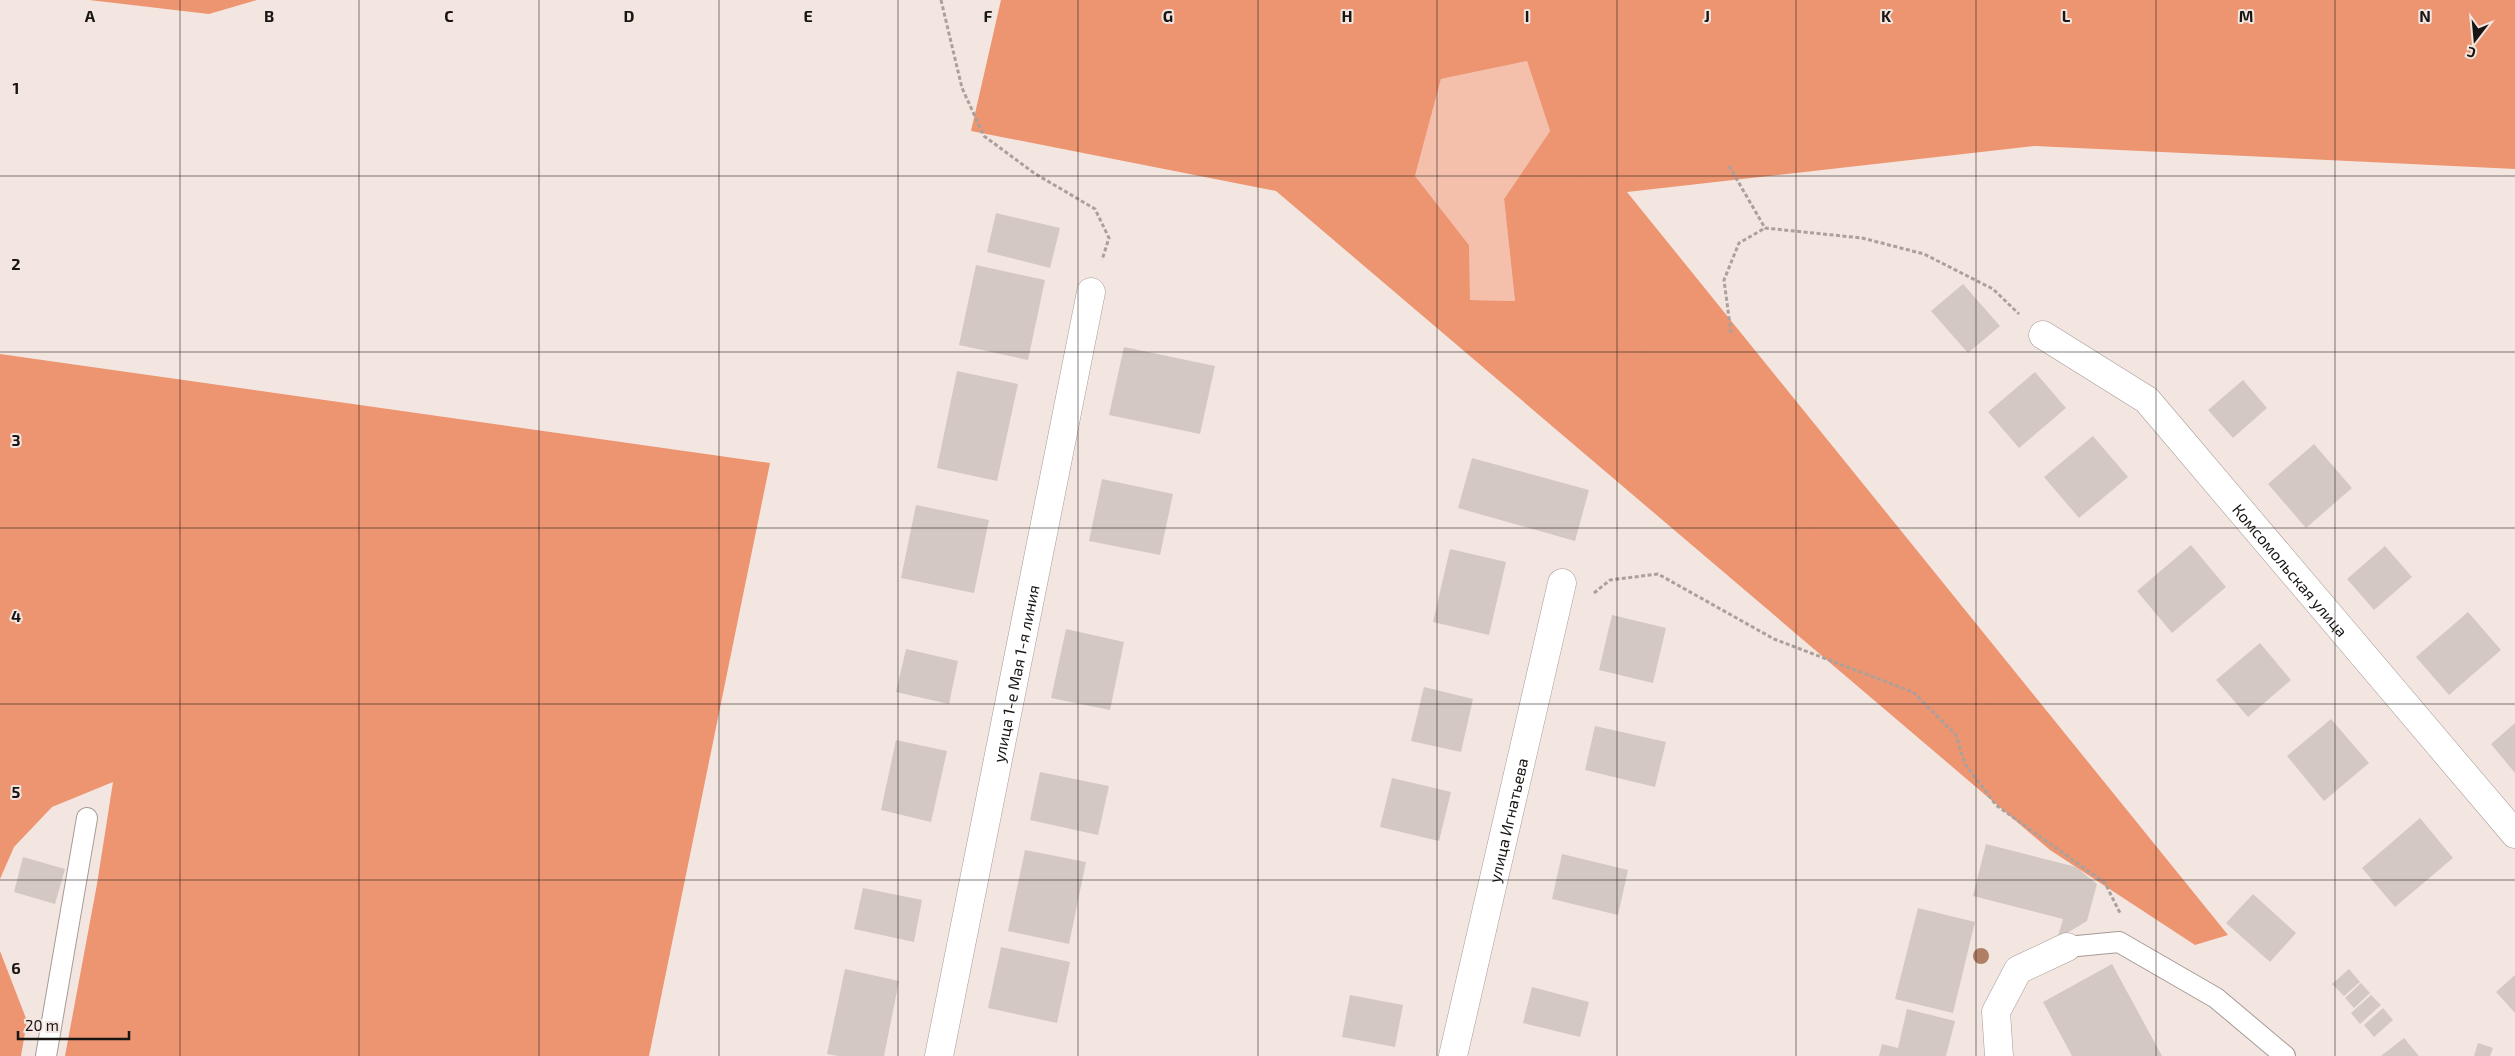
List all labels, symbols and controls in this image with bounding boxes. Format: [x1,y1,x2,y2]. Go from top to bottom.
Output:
text: A [85,6,96,25]
text: B [264,6,274,25]
text: C [444,6,454,25]
text: D [624,6,635,25]
text: E [803,6,813,25]
text: F [984,6,993,25]
text: G [1163,6,1173,25]
text: H [1341,6,1353,25]
text: I [1525,6,1529,25]
text: J [1704,6,1710,25]
text: K [1881,6,1892,25]
text: L [2062,6,2071,25]
text: M [2239,6,2253,25]
text: N [2419,6,2431,25]
north arrow [2450,15,2500,65]
text: С [2465,44,2478,62]
text: 1 [13,78,19,97]
text: 2 [11,254,21,273]
text: 3 [11,430,21,449]
street label: Комсомольская улица [2229,499,2352,640]
street label: улица 1-е Мая 1-я линия [988,583,1042,764]
text: 4 [11,606,21,625]
street label: улица Игнатьева [1484,756,1531,885]
text: 5 [12,782,21,801]
text: 6 [11,958,21,977]
scale bar [18,1008,129,1040]
text: 20 m [25,1016,59,1034]

